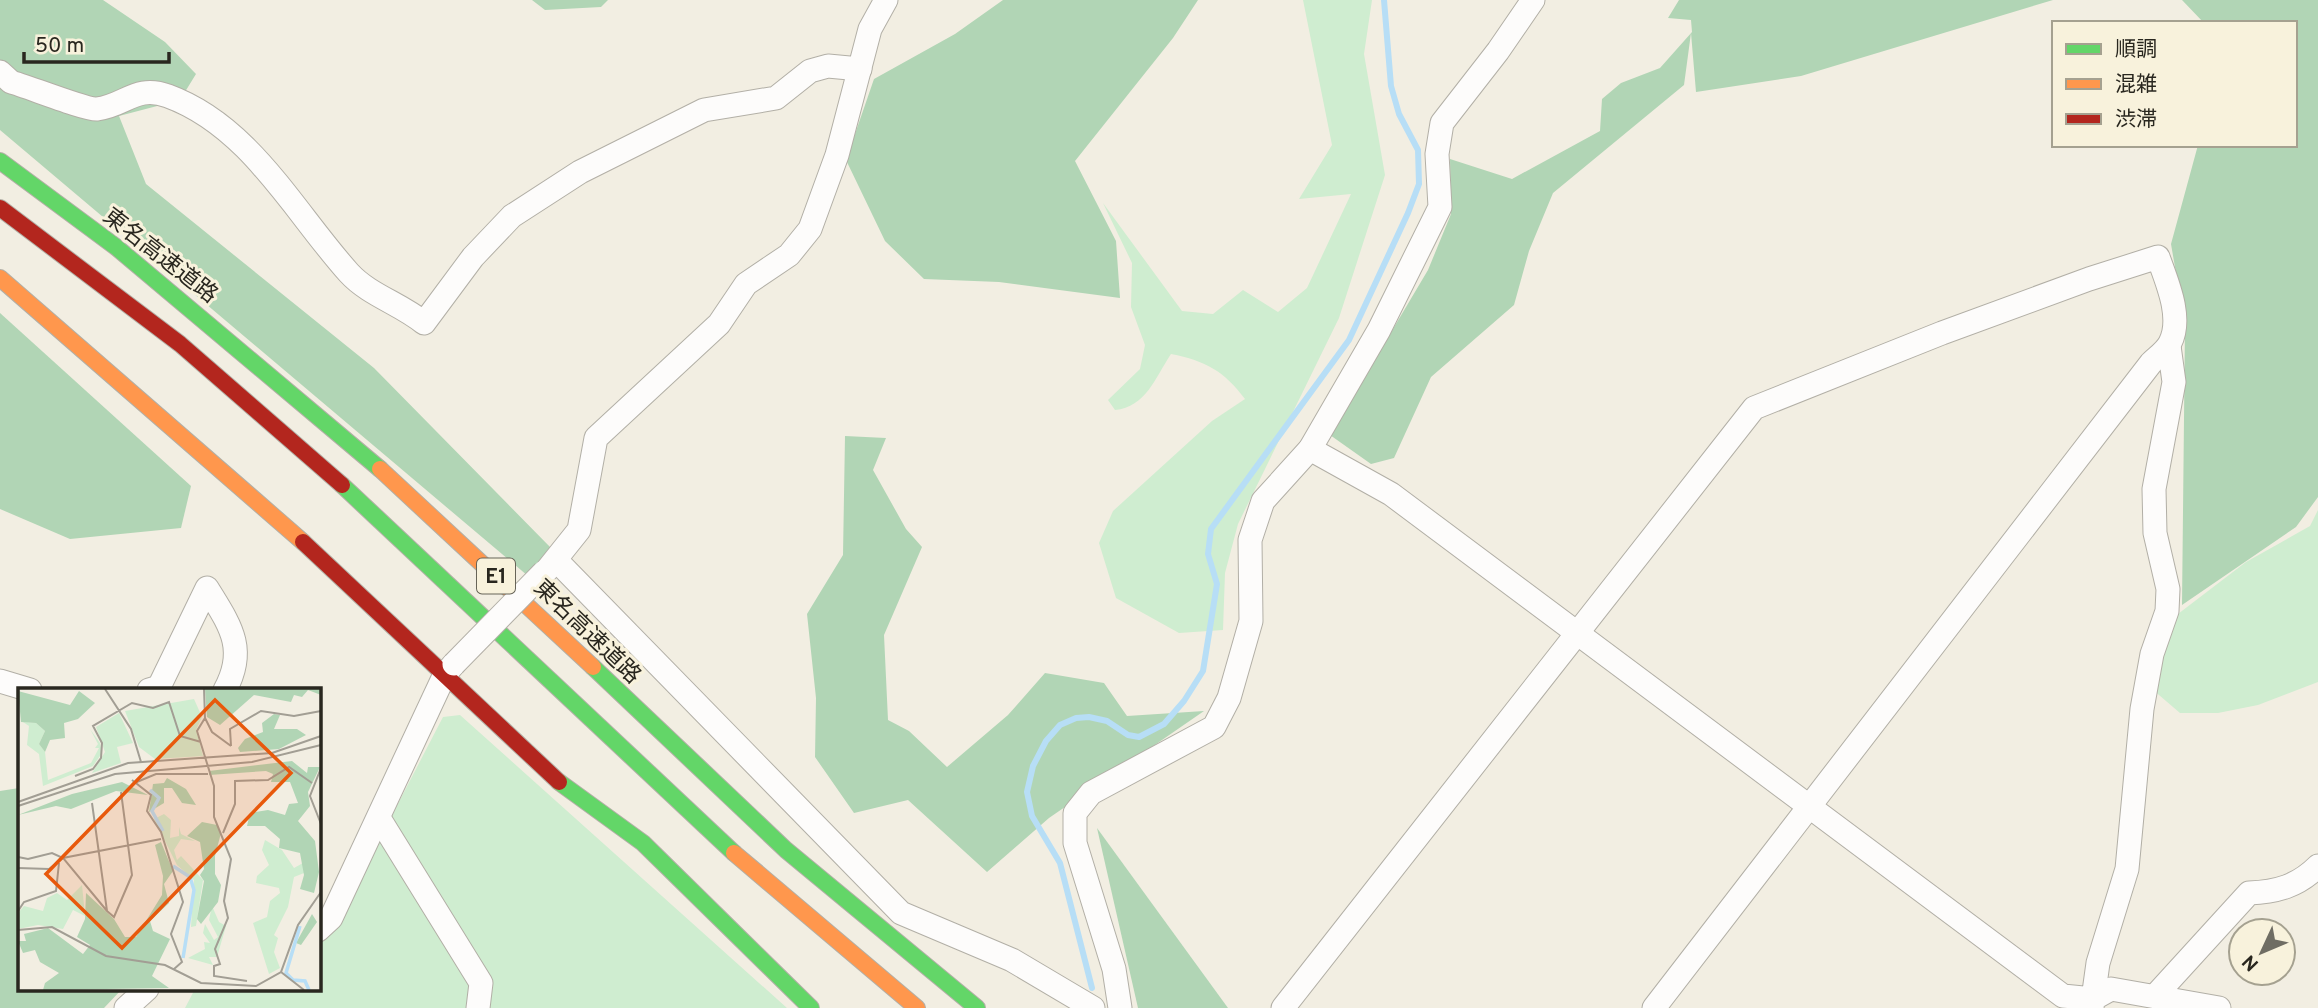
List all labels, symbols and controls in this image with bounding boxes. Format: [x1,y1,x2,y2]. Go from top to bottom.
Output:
scale bar [24,21,170,65]
legend [2052,21,2297,147]
text: 50 m [35,33,84,60]
text: 順調 [2115,37,2157,64]
text: 混雑 [2115,72,2157,99]
text: 渋滞 [2115,107,2157,134]
street label: 東名高速道路 [96,203,223,311]
road number: E1 [477,558,515,594]
street label: 東名高速道路 [527,574,646,691]
inset map [18,688,320,990]
north arrow [2227,917,2297,987]
text: N [2238,949,2265,976]

